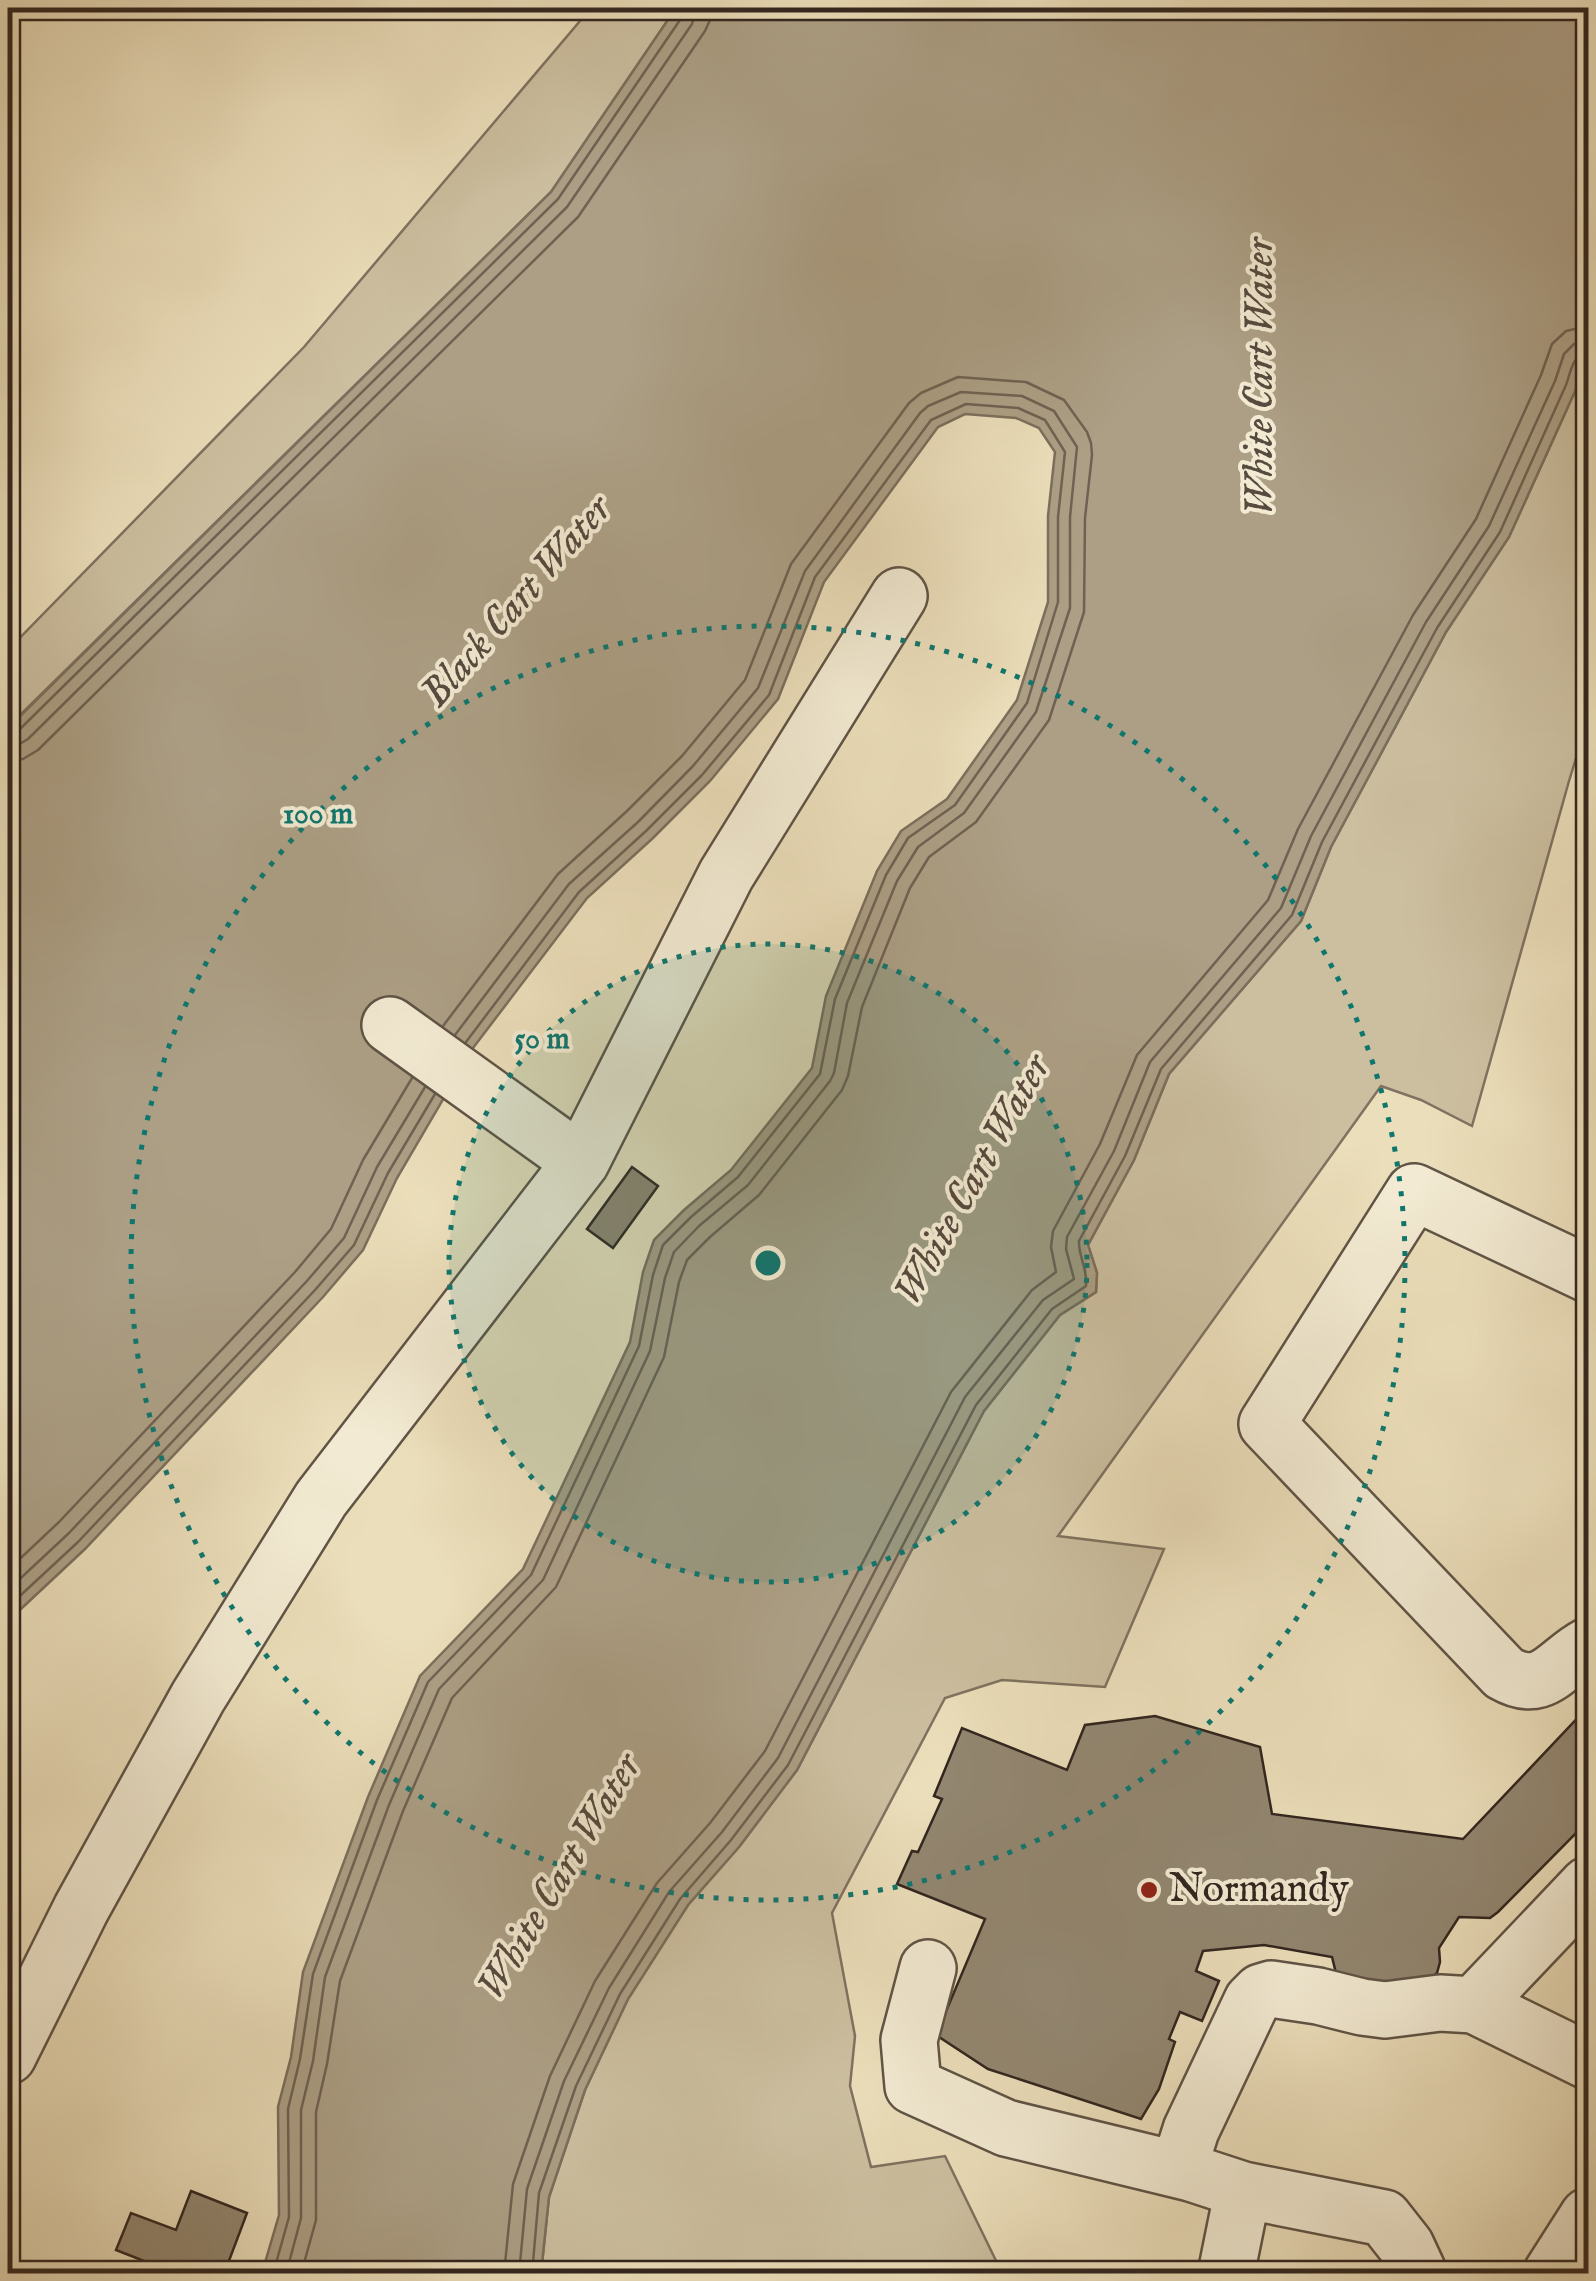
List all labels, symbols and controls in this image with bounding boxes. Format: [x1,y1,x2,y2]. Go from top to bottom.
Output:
water label: White Cart Water [1234,236,1287,516]
water label: Black Cart Water [410,483,625,719]
text: 100 m [283,796,353,834]
text: 50 m [514,1021,570,1059]
water label: White Cart Water [882,1044,1065,1315]
centre of rings [750,1245,786,1281]
water label: White Cart Water [466,1742,655,2010]
place label: Normandy [1169,1865,1349,1916]
marker: Normandy [1138,1879,1160,1901]

